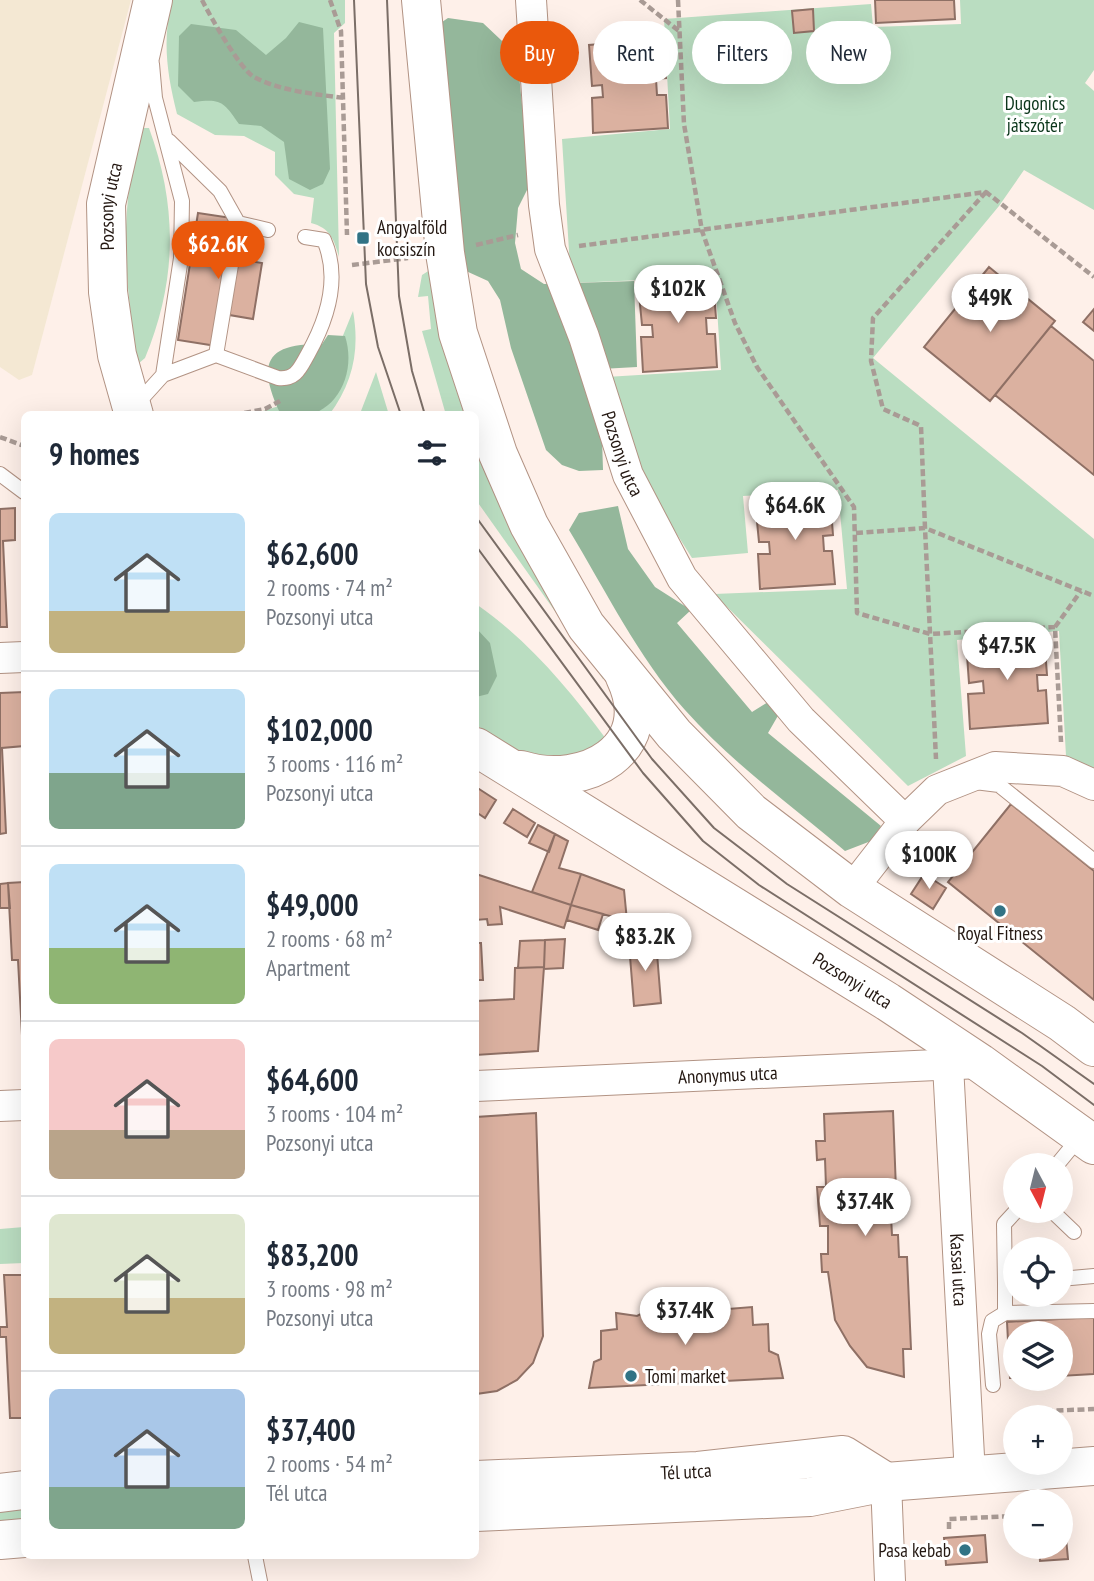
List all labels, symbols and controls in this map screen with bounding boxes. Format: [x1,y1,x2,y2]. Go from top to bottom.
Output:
chip: Buy [500,21,579,84]
chip: Rent [593,21,678,84]
chip: Filters [692,21,792,84]
chip: New [806,21,891,84]
park label: Dugonics játszótér [1005,91,1065,137]
street label: Pozsonyi utca [94,160,127,251]
place label: Angyalföld kocsiszín [377,215,447,261]
pin: $62.6K [161,222,275,281]
text: $62.6K [188,229,248,258]
marker: Angyalföld kocsiszín [355,230,371,246]
pin: $102K [629,266,727,325]
text: $102K [650,273,706,302]
pin: $49K [949,274,1031,334]
text: $49K [968,282,1012,311]
street label: Pozsonyi utca [596,408,649,500]
text: 9 homes [49,434,140,473]
icon: filters [413,434,451,472]
pin: $64.6K [738,482,852,542]
text: $64.6K [765,490,825,519]
text: $62,600 [266,534,359,573]
icon: home [105,541,189,625]
text: 2 rooms · 74 m² [266,573,393,602]
text: Pozsonyi utca [266,602,373,631]
pin: $47.5K [950,622,1064,682]
text: $47.5K [978,630,1036,659]
text: $102,000 [266,710,373,749]
icon: home [105,717,189,801]
text: 3 rooms · 116 m² [266,749,403,778]
text: Pozsonyi utca [266,778,373,807]
pin: $100K [880,832,978,891]
text: $100K [901,839,957,868]
text: $49,000 [266,885,359,924]
icon: home [105,892,189,976]
marker: Royal Fitness [992,903,1008,919]
pin: $83.2K [588,914,702,973]
text: $83.2K [615,921,675,950]
place label: Royal Fitness [957,921,1043,945]
text: 2 rooms · 68 m² [266,924,393,953]
street label: Pozsonyi utca [809,947,897,1014]
text: Apartment [266,953,350,982]
text: $64,600 [266,1060,359,1099]
street label: Anonymus utca [677,1060,778,1089]
icon: home [105,1067,189,1151]
text: 3 rooms · 104 m² [266,1099,403,1128]
text: Pozsonyi utca [266,1128,373,1157]
north arrow [1003,1153,1073,1223]
map controls [1003,1153,1073,1559]
pin: $37.4K [808,1178,922,1238]
text: $37.4K [836,1186,894,1215]
street label: Kassai utca [945,1233,973,1307]
text: $83,200 [266,1235,359,1274]
button: locate [1003,1237,1073,1307]
icon: home [105,1242,189,1326]
text: 3 rooms · 98 m² [266,1274,393,1303]
pin: $37.4K [628,1288,742,1347]
text: $37.4K [656,1295,714,1324]
text: Pozsonyi utca [266,1303,373,1332]
button: layers [1003,1321,1073,1391]
place label: Tomi market [645,1364,726,1388]
marker: Tomi market [623,1368,639,1384]
button: + [1003,1405,1073,1475]
text: $37,400 [266,1410,356,1449]
icon: home [105,1417,189,1501]
text: 2 rooms · 54 m² [266,1449,393,1478]
street label: Tél utca [660,1458,712,1485]
text: Tél utca [266,1478,328,1507]
button: − [1003,1489,1073,1559]
place label: Pasa kebab [878,1538,951,1562]
marker: Pasa kebab [957,1542,973,1558]

